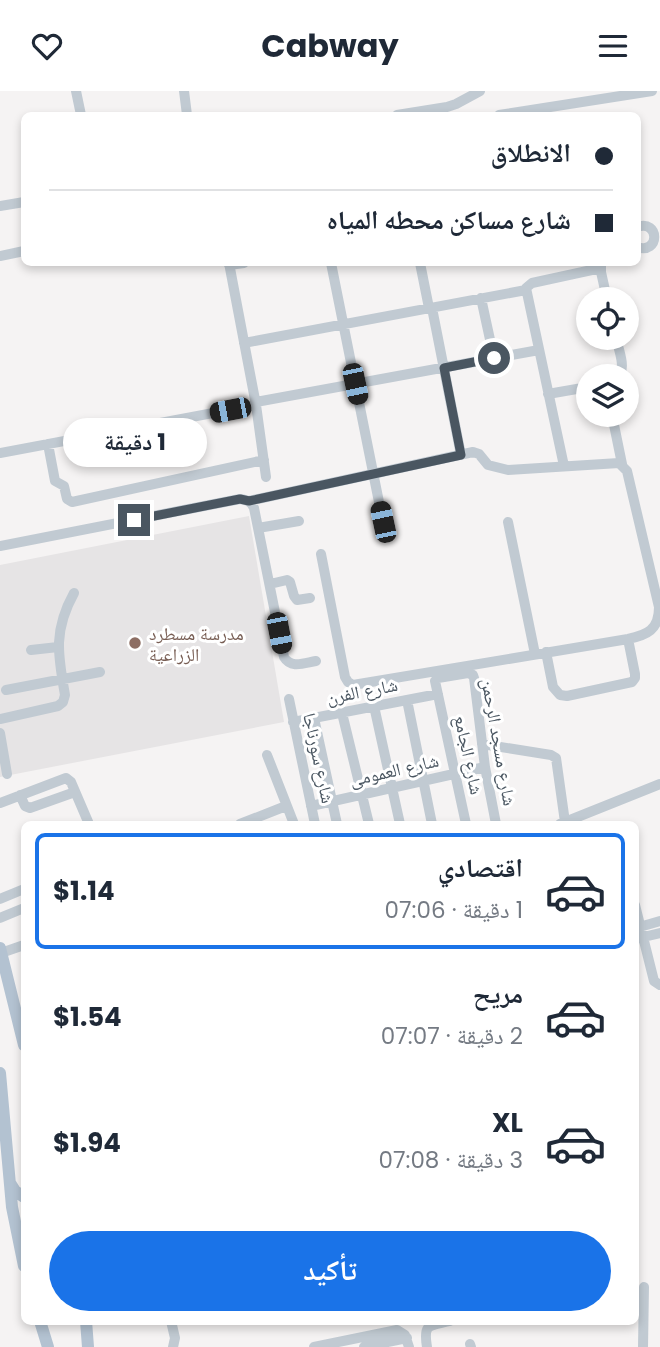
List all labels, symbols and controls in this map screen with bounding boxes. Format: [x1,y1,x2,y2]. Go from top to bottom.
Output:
text: Cabway [261,23,399,68]
icon: heart [28,27,66,65]
icon: menu [594,27,632,65]
text: الانطلاق [491,135,571,171]
text: شارع مساكن محطه المياه [327,202,571,238]
map controls [576,287,639,427]
button: locate [576,287,639,350]
route start [478,342,510,374]
car [341,361,370,407]
button: layers [576,364,639,427]
car [208,396,253,424]
callout: 1 دقيقة [62,419,206,467]
text: 1 دقيقة [104,426,166,458]
car [369,499,398,545]
route end [118,504,150,536]
car [265,610,294,656]
place label: مدرسة مسطرد الزراعية [149,621,244,667]
marker: مدرسة مسطرد الزراعية [127,635,143,651]
street label: شارع الفرن [324,672,400,710]
street label: شارع مسجد الرحمن [475,676,523,808]
street label: شارع سورناجا [297,711,341,805]
street label: شارع الجامع [448,713,490,797]
street label: شارع العمومى [347,748,441,792]
text: اقتصادي [438,850,523,886]
icon: car [544,860,607,923]
text: $1.14 [53,873,115,909]
text: 1 دقيقة · 07:06 [385,894,523,926]
text: مريح [473,976,523,1012]
icon: car [544,986,607,1049]
text: $1.54 [53,999,122,1035]
text: 2 دقيقة · 07:07 [381,1020,523,1052]
text: XL [492,1105,523,1141]
icon: car [544,1112,607,1175]
text: $1.94 [53,1125,121,1161]
text: 3 دقيقة · 07:08 [379,1144,523,1176]
button: تأكيد [49,1231,611,1311]

